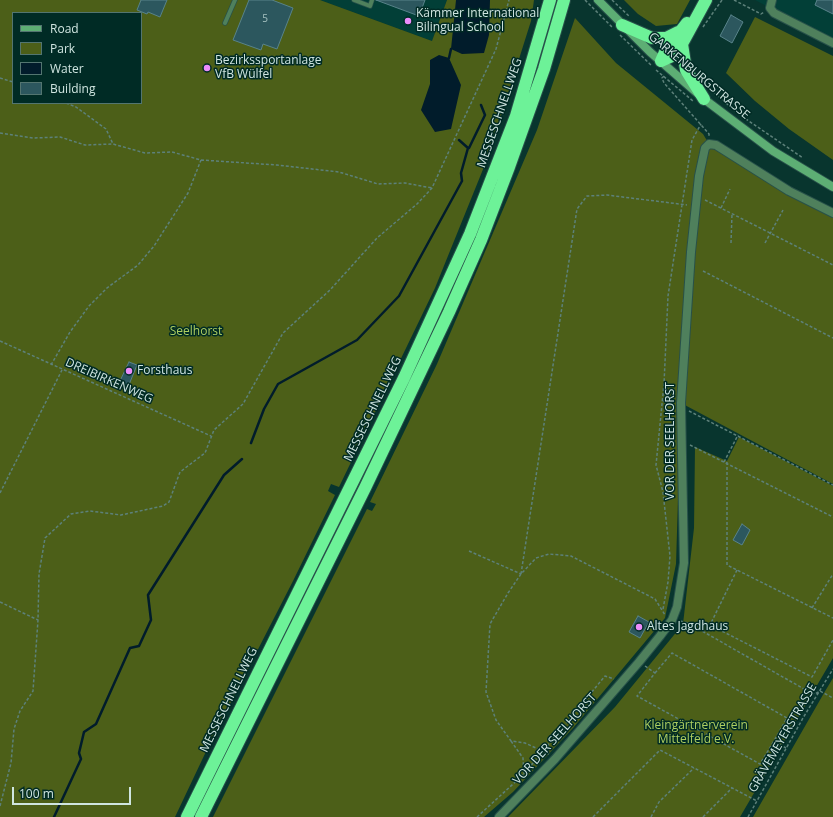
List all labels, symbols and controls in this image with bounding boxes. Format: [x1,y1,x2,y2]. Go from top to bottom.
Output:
place label: Kämmer International Bilingual School [416,7,539,35]
legend [12,12,142,104]
house number: 5 [262,13,268,25]
marker: Kämmer International Bilingual School [403,16,413,26]
text: Road [50,20,79,37]
street label: GARKENBURGSTRASSE [646,30,752,122]
text: Park [50,40,75,57]
place label: Bezirkssportanlage VfB Wülfel [215,54,322,82]
street label: MESSESCHNELLWEG [474,56,526,170]
text: Water [50,60,84,77]
marker: Bezirkssportanlage VfB Wülfel [202,63,212,73]
text: Building [50,80,95,97]
park label: Seelhorst [170,325,222,339]
street label: MESSESCHNELLWEG [341,354,405,464]
street label: DREIBIRKENWEG [63,355,155,407]
place label: Forsthaus [137,364,192,378]
marker: Forsthaus [124,366,134,376]
street label: VOR DER SEELHORST [664,382,678,500]
place label: Altes Jagdhaus [647,620,728,634]
marker: Altes Jagdhaus [634,622,644,632]
street label: MESSESCHNELLWEG [197,645,261,755]
street label: GRÄVEMEYERSTRASSE [746,681,820,795]
street label: VOR DER SEELHORST [510,690,600,788]
park label: Kleingärtnerverein Mittelfeld e.V. [644,719,748,747]
scale bar [14,779,133,805]
text: 100 m [19,785,54,802]

